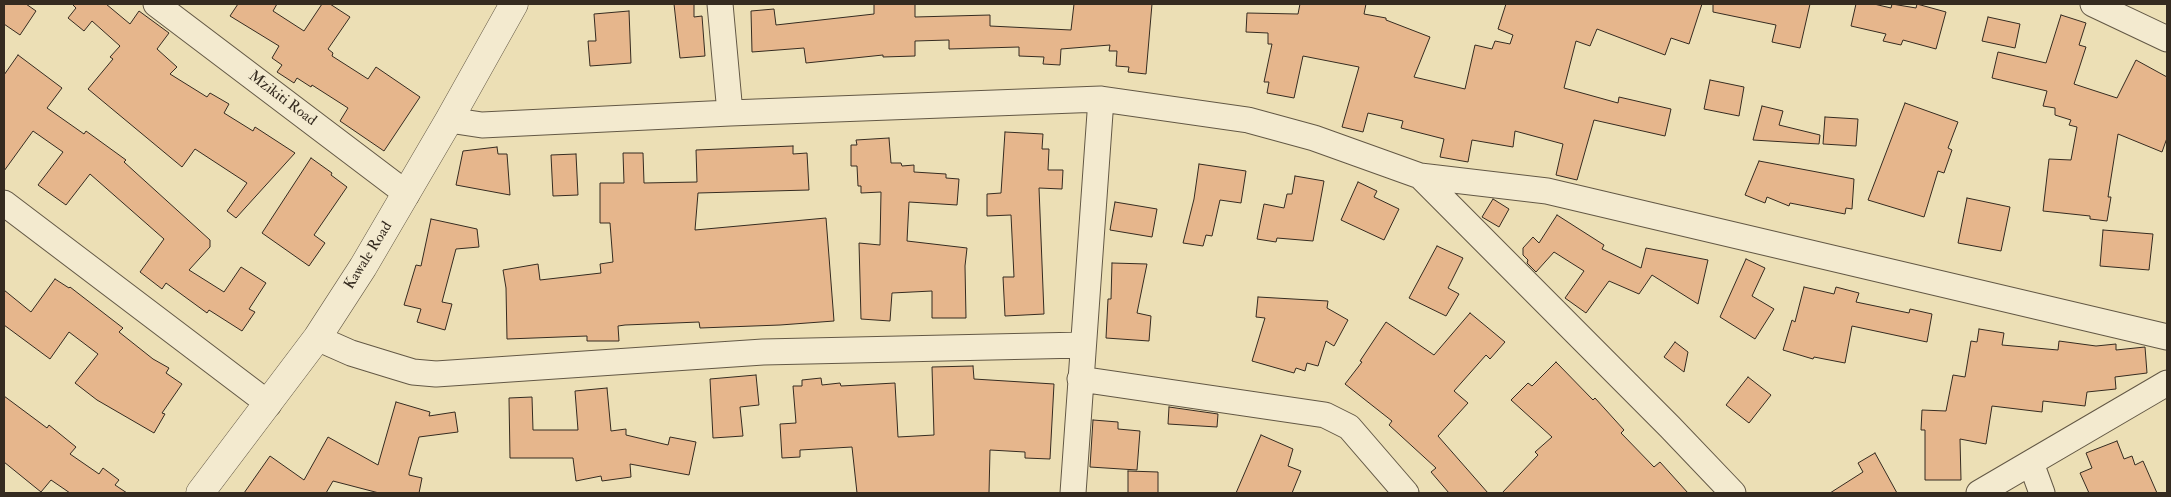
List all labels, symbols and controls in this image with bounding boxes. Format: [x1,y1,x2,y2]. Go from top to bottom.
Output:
street label: Mzikiti Road [245,68,319,130]
street label: Kawale Road [341,219,397,293]

